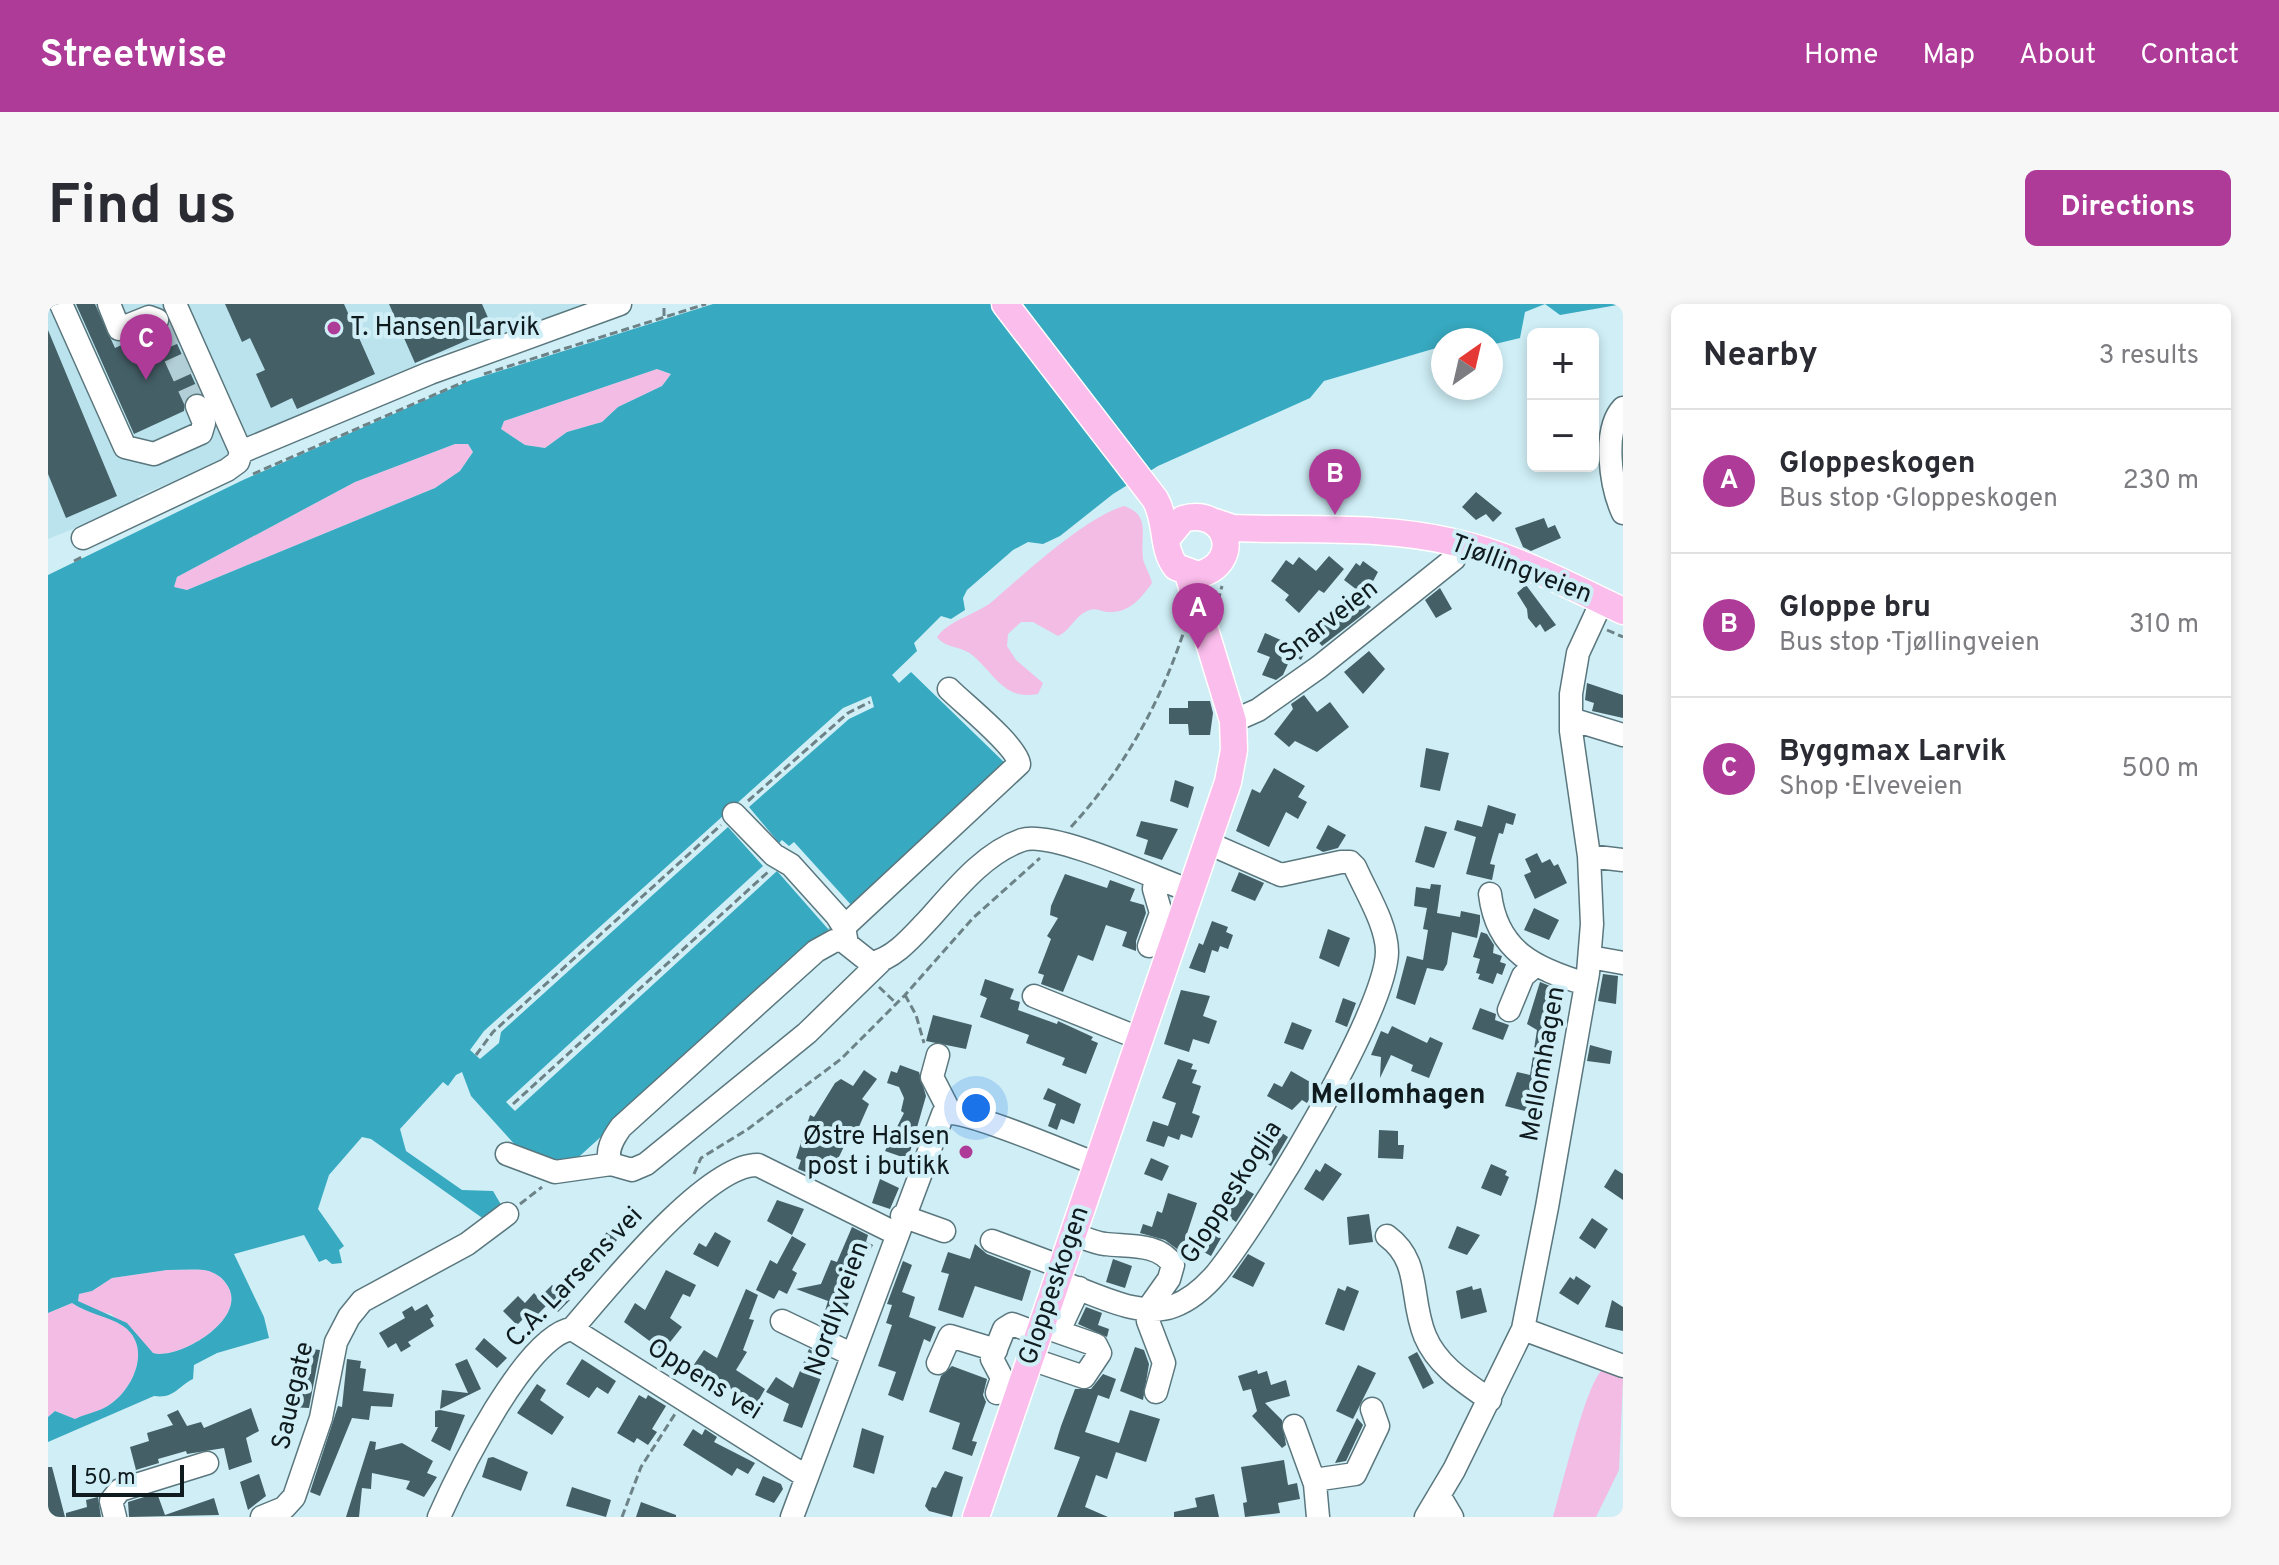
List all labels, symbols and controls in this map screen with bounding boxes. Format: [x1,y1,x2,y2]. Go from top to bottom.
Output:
text: Streetwise [40,32,227,81]
text: Home [1804,38,1878,74]
text: Map [1922,38,1975,74]
text: About [2019,38,2096,74]
text: Contact [2140,38,2239,74]
button: Directions [2025,170,2231,246]
text: Find us [48,173,237,243]
place label: T. Hansen Larvik [350,312,540,345]
pin: C [120,314,172,380]
marker: T. Hansen Larvik [325,319,343,337]
north arrow [1431,328,1503,400]
map controls [1527,328,1599,472]
button: + [1527,328,1599,400]
text: Nearby [1703,335,1818,378]
text: 3 results [2099,340,2199,373]
button: − [1527,400,1599,472]
text: Gloppeskogen [1779,446,1976,483]
pin: B [1309,449,1361,515]
text: A [1720,465,1738,498]
text: 230 m [2123,465,2199,498]
text: Bus stop · Gloppeskogen [1779,483,2058,516]
street label: Tjøllingveien [1445,528,1597,612]
street label: Snarveien [1273,573,1385,671]
pin: A [1172,583,1224,649]
text: Gloppe bru [1779,590,1931,627]
text: B [1720,609,1738,642]
text: 310 m [2129,609,2199,642]
text: Bus stop · Tjøllingveien [1779,627,2040,660]
text: Byggmax Larvik [1779,734,2007,771]
text: C [1721,753,1737,786]
text: 500 m [2122,753,2199,786]
text: Shop · Elveveien [1779,771,1963,804]
street label: Mellomhagen [1514,984,1574,1144]
district label: Mellomhagen [1310,1078,1486,1114]
your location [956,1088,996,1128]
street label: Gloppeskoglia [1173,1115,1291,1271]
place label: Østre Halsen post i butikk [803,1121,950,1184]
marker: Østre Halsen post i butikk [957,1143,975,1161]
street label: C.A. Larsens vei [499,1200,651,1356]
street label: Gloppeskogen [1012,1202,1098,1370]
street label: Nordlyveien [798,1237,878,1381]
street label: Oppens vei [640,1332,768,1428]
street label: Sauegate [266,1339,322,1453]
scale bar [72,1461,184,1497]
text: 50 m [84,1465,136,1492]

